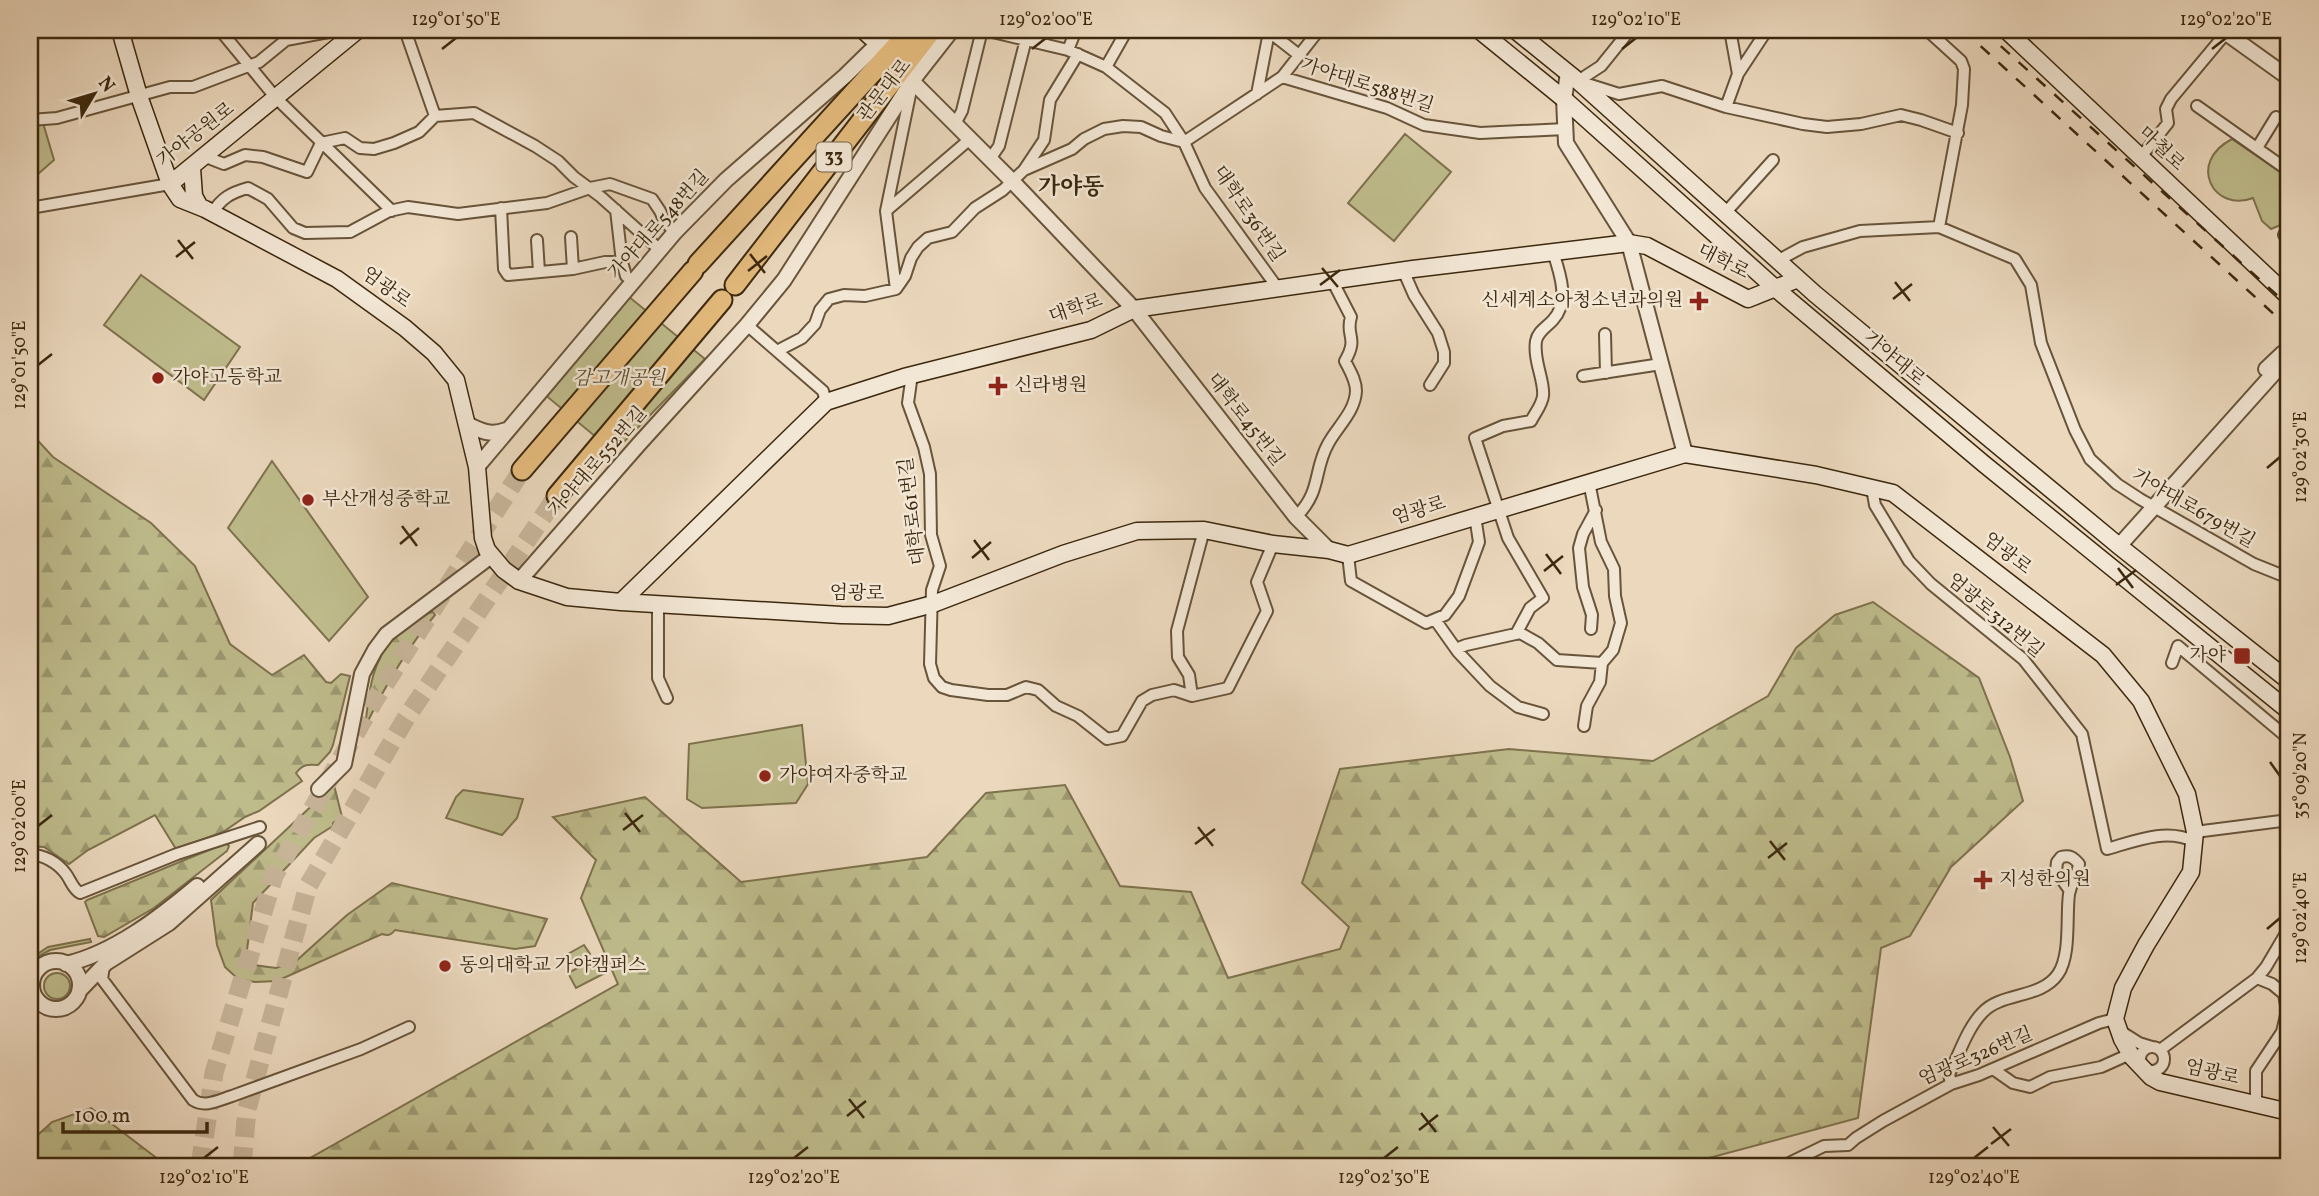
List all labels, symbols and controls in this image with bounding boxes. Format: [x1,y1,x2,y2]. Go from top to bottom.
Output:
text: 129°01'50"E [412,8,501,33]
text: 129°02'00"E [999,8,1093,33]
text: 129°02'10"E [1591,8,1681,33]
text: 129°02'20"E [2180,8,2272,33]
street label: 가야대로588번길 [1297,52,1437,120]
street label: 관문대로 [852,54,918,128]
north arrow [60,60,130,130]
text: N [91,71,120,98]
street label: 가야공원로 [152,97,240,173]
street label: 마철로 [2132,121,2190,177]
road number: 33 [816,142,852,172]
street label: 대학로36번길 [1206,161,1290,267]
street label: 가야대로548번길 [603,164,715,286]
district label: 가야동 [1038,172,1104,204]
street label: 대학로 [1693,238,1753,286]
street label: 엄광로 [356,261,416,315]
street label: 대학로 [1046,288,1106,330]
place label: 신세계소아청소년과의원 [1481,288,1683,314]
marker: 신세계소아청소년과의원 [1689,291,1709,311]
text: 129°01'50"E [8,320,33,409]
street label: 가야대로 [1858,325,1930,393]
place label: 가야고등학교 [172,365,282,391]
park label: 감고개공원 [573,366,667,392]
street label: 대학로45번길 [1200,368,1290,472]
marker: 가야고등학교 [150,370,166,386]
place label: 신라병원 [1014,373,1087,399]
marker: 신라병원 [988,376,1008,396]
street label: 가야대로552번길 [543,401,653,523]
text: 129°02'30"E [2289,411,2314,503]
street label: 대학로61번길 [893,455,933,567]
street label: 가야대로679번길 [2126,463,2260,555]
place label: 부산개성중학교 [322,487,450,513]
street label: 엄광로 [1389,491,1449,531]
marker: 부산개성중학교 [300,492,316,508]
street label: 엄광로 [1977,527,2037,581]
street label: 엄광로312번길 [1941,568,2049,664]
street label: 엄광로 [829,581,885,607]
place label: 가야 [2189,643,2227,669]
marker: 가야 [2232,646,2252,666]
text: 35°09'20"N [2289,732,2314,820]
place label: 가야여자중학교 [779,763,907,789]
marker: 가야여자중학교 [757,768,773,784]
text: 129°02'00"E [8,779,33,873]
place label: 지성한의원 [1999,867,2091,893]
marker: 지성한의원 [1973,870,1993,890]
text: 129°02'40"E [2289,872,2314,964]
place label: 동의대학교 가야캠퍼스 [459,953,646,979]
marker: 동의대학교 가야캠퍼스 [437,958,453,974]
street label: 엄광로326번길 [1915,1021,2037,1093]
street label: 엄광로 [2182,1054,2242,1092]
scale bar [63,1091,206,1135]
text: 100 m [74,1102,131,1131]
text: 129°02'10"E [159,1166,249,1191]
text: 129°02'20"E [748,1166,840,1191]
text: 129°02'30"E [1338,1166,1430,1191]
text: 129°02'40"E [1928,1166,2020,1191]

